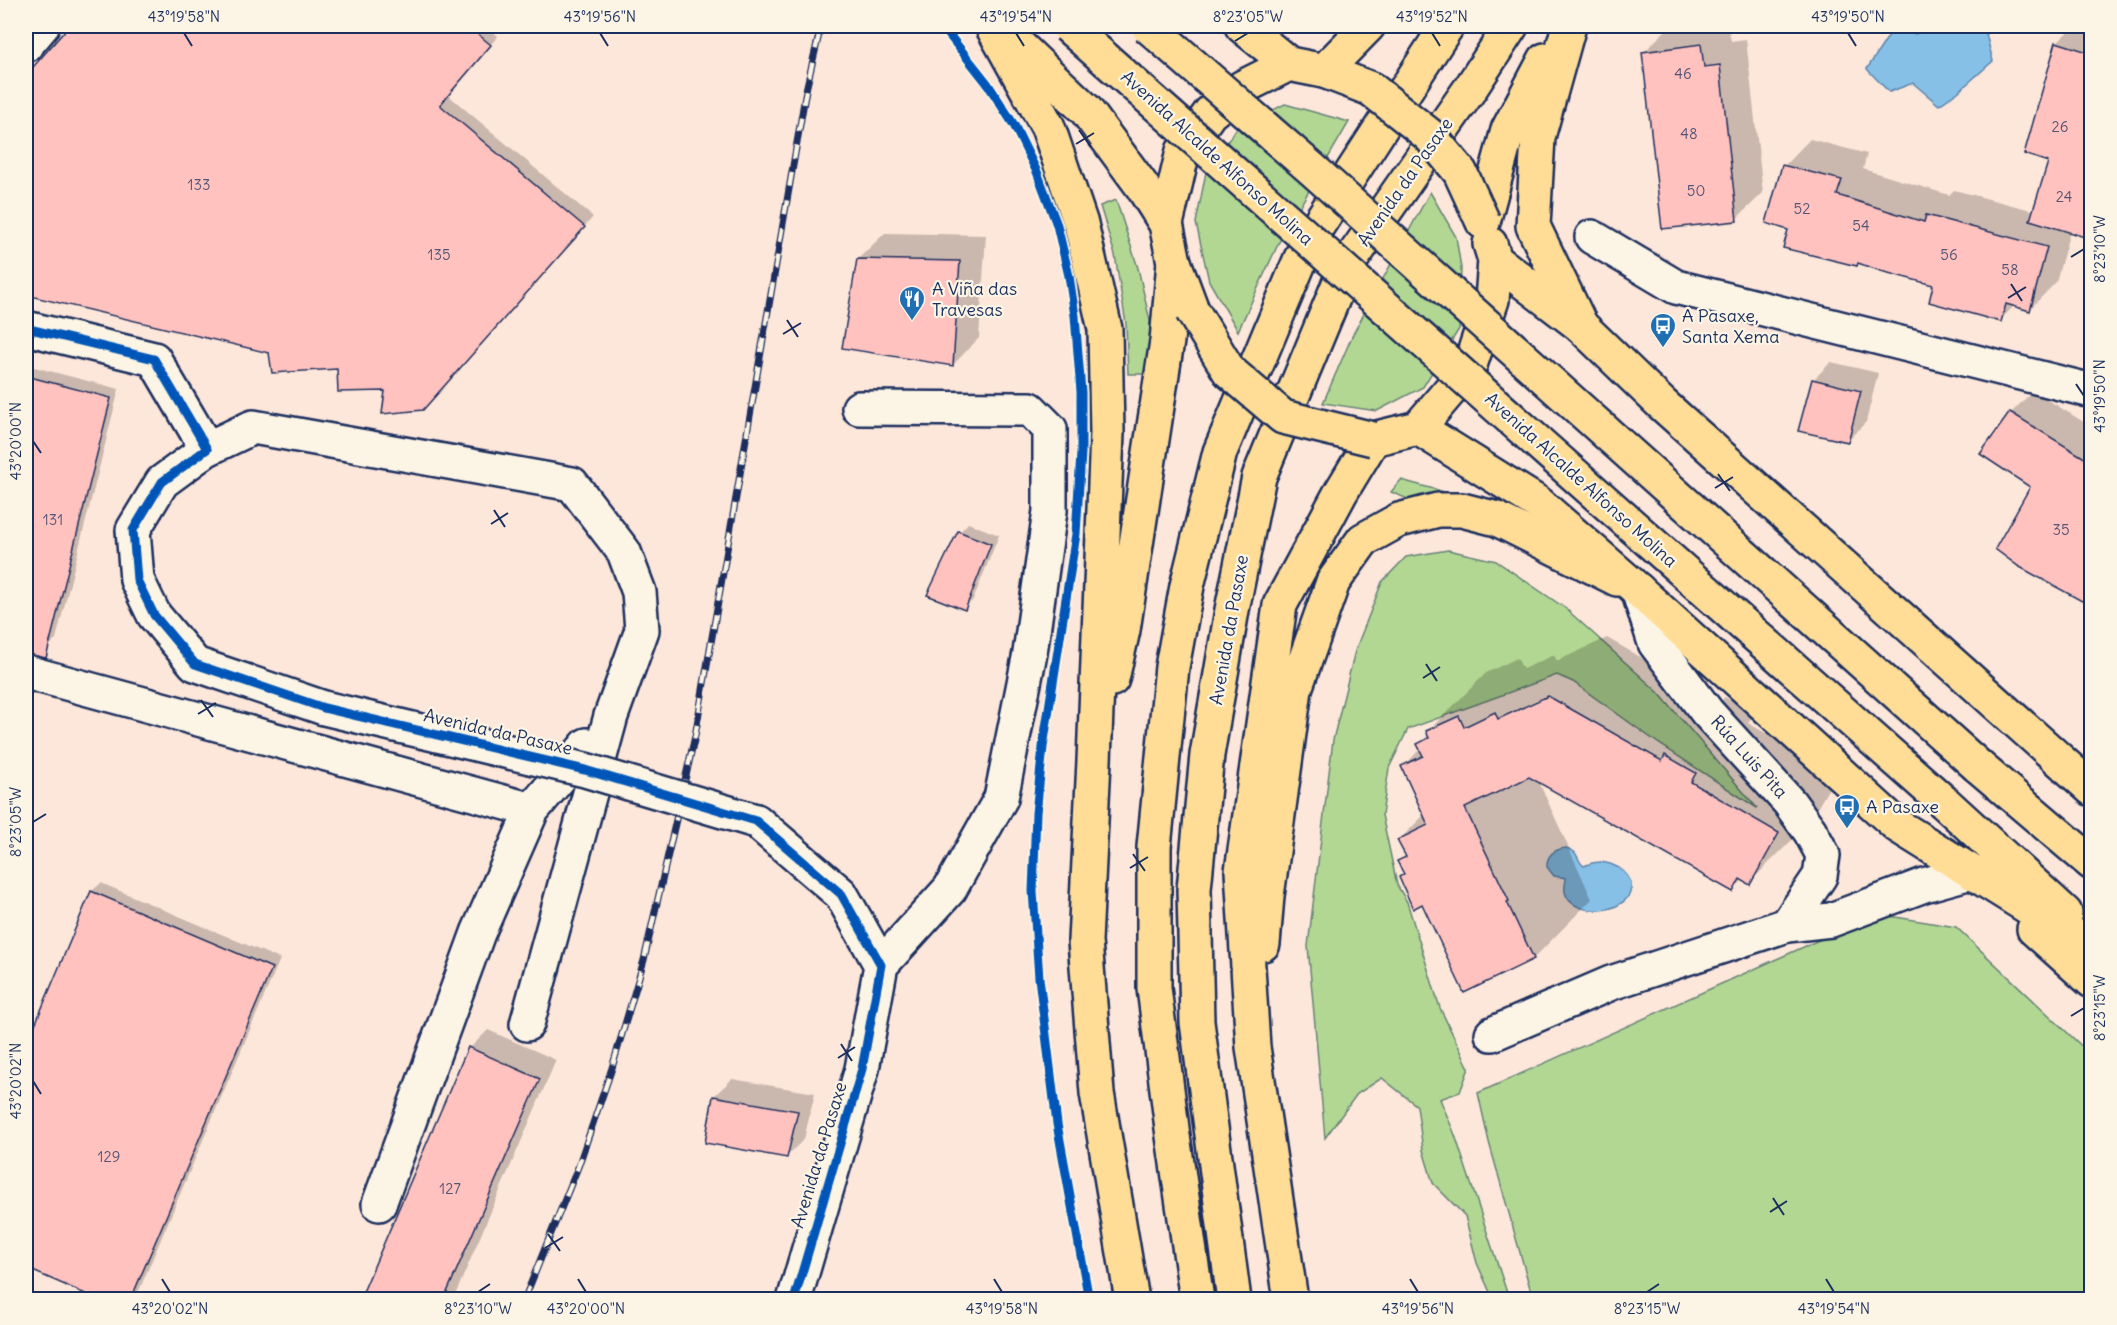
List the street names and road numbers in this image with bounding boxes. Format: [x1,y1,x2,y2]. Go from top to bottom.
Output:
street label: Avenida Alcalde Alfonso Molina [1117,65,1318,250]
street label: Avenida da Pasaxe [1352,113,1458,250]
street label: Avenida Alcalde Alfonso Molina [1481,387,1682,572]
street label: Avenida da Pasaxe [1204,553,1253,707]
street label: Avenida da Pasaxe [422,703,575,760]
street label: Rúa Luis Pita [1706,710,1793,803]
street label: Avenida da Pasaxe [785,1079,852,1231]

